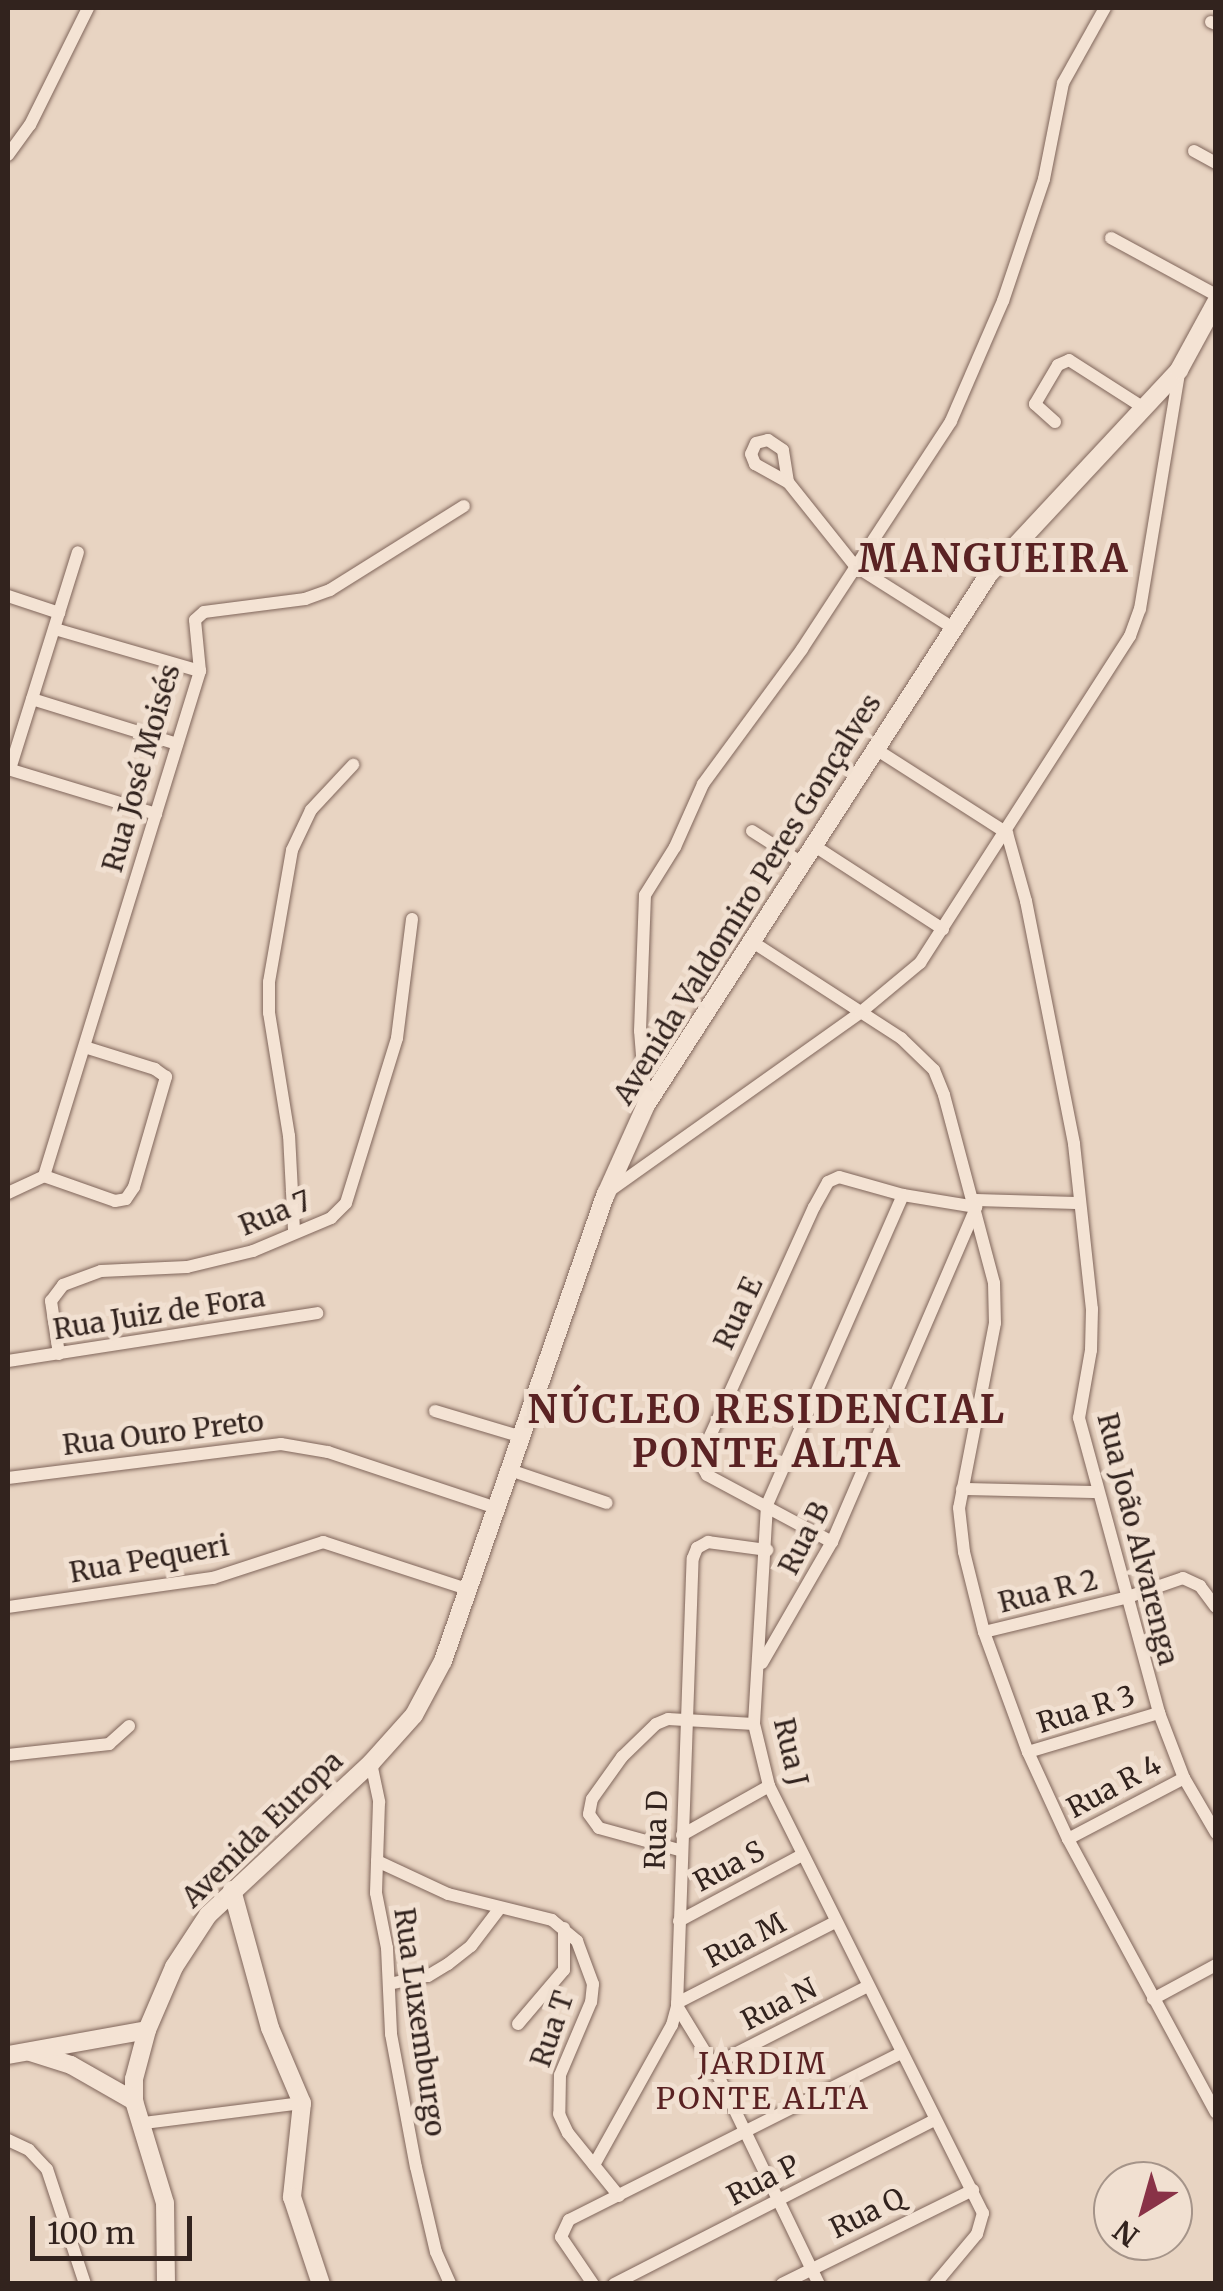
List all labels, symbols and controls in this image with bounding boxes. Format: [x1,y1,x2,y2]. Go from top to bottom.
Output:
district label: MANGUEIRA [858,536,1130,582]
street label: Rua José Moisés [95,660,187,876]
street label: Avenida Valdomiro Peres Gonçalves [606,688,888,1110]
street label: Rua 7 [234,1184,316,1242]
street label: Rua E [707,1271,769,1355]
street label: Rua Juiz de Fora [51,1280,267,1346]
district label: NÚCLEO RESIDENCIAL PONTE ALTA [527,1387,1007,1476]
street label: Rua Ouro Preto [61,1404,265,1462]
street label: Rua João Alvarenga [1090,1409,1186,1669]
street label: Rua B [772,1496,836,1580]
street label: Rua Pequeri [67,1528,231,1590]
street label: Rua R 2 [995,1562,1101,1620]
street label: Rua R 3 [1033,1678,1139,1740]
street label: Rua J [767,1715,815,1789]
street label: Avenida Europa [175,1744,349,1914]
street label: Rua R 4 [1061,1747,1167,1825]
street label: Rua D [638,1790,674,1870]
street label: Rua S [688,1834,770,1898]
street label: Rua Luxemburgo [387,1906,453,2138]
street label: Rua M [699,1906,791,1974]
street label: Rua N [736,1971,822,2037]
street label: Rua T [523,1987,581,2071]
district label: JARDIM PONTE ALTA [656,2045,870,2116]
street label: Rua P [721,2148,805,2212]
north arrow [1093,2161,1193,2261]
street label: Rua Q [824,2181,910,2245]
scale bar [35,2196,198,2258]
text: N [1106,2212,1146,2254]
text: 100 m [47,2214,135,2252]

